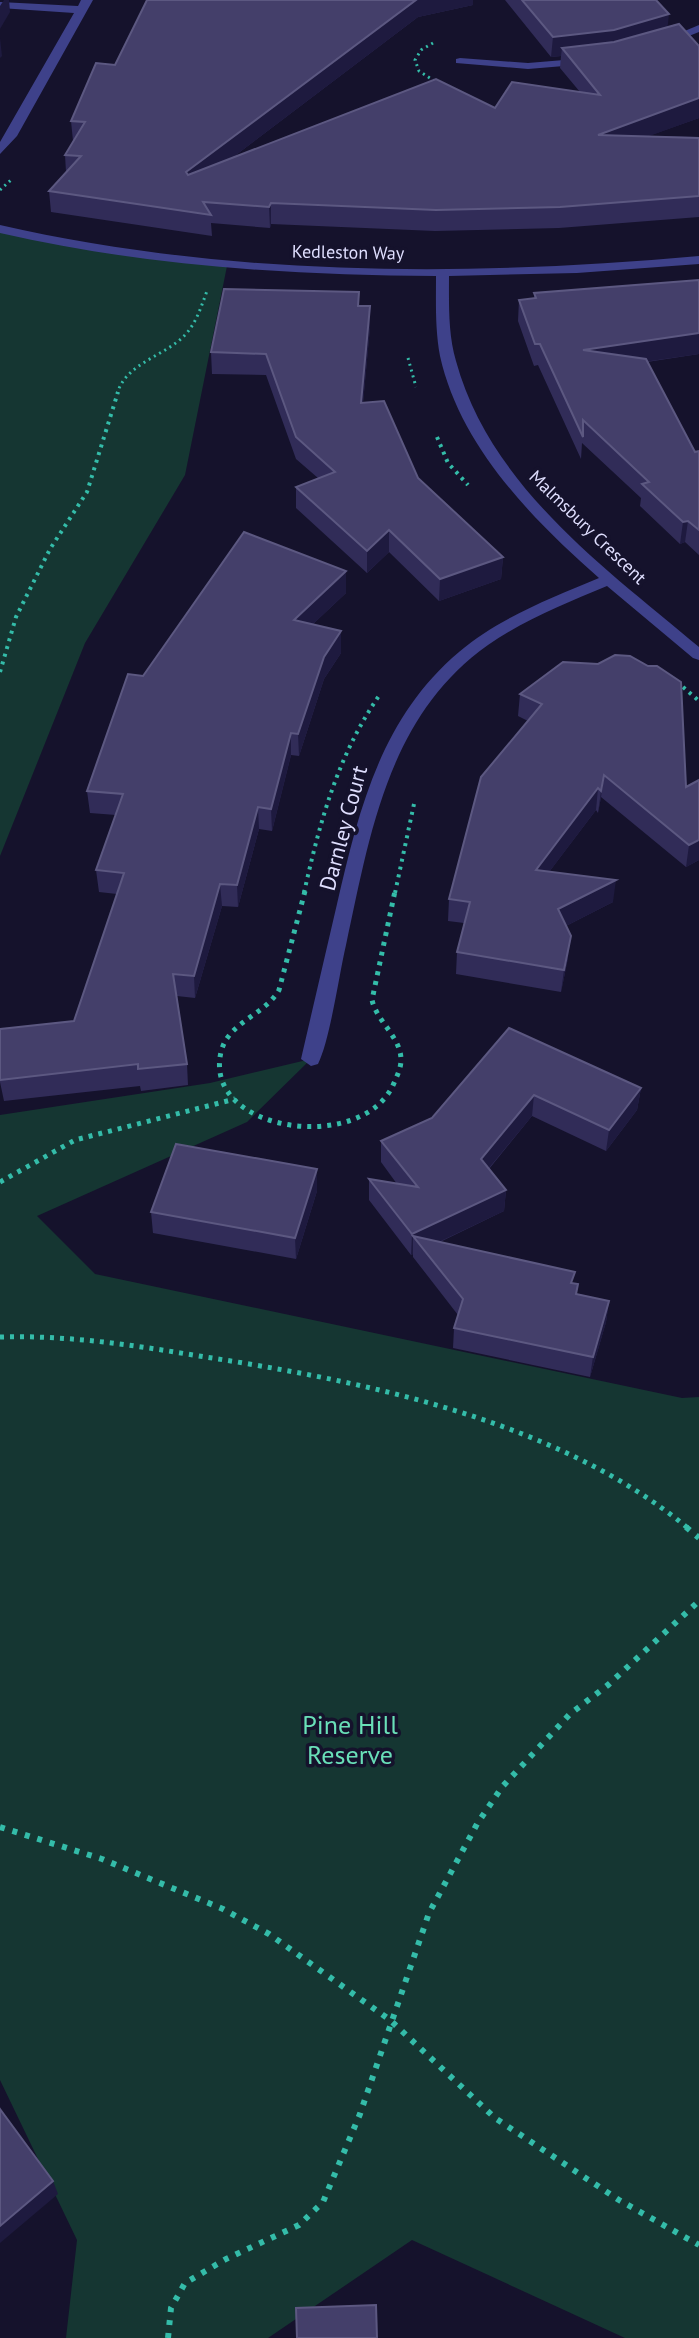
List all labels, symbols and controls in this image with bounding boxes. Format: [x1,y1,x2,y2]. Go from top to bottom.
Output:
street label: Kedleston Way [292,240,405,264]
street label: Malmsbury Crescent [525,465,651,589]
street label: Darnley Court [313,762,373,894]
park label: Pine Hill Reserve [302,1708,398,1771]

